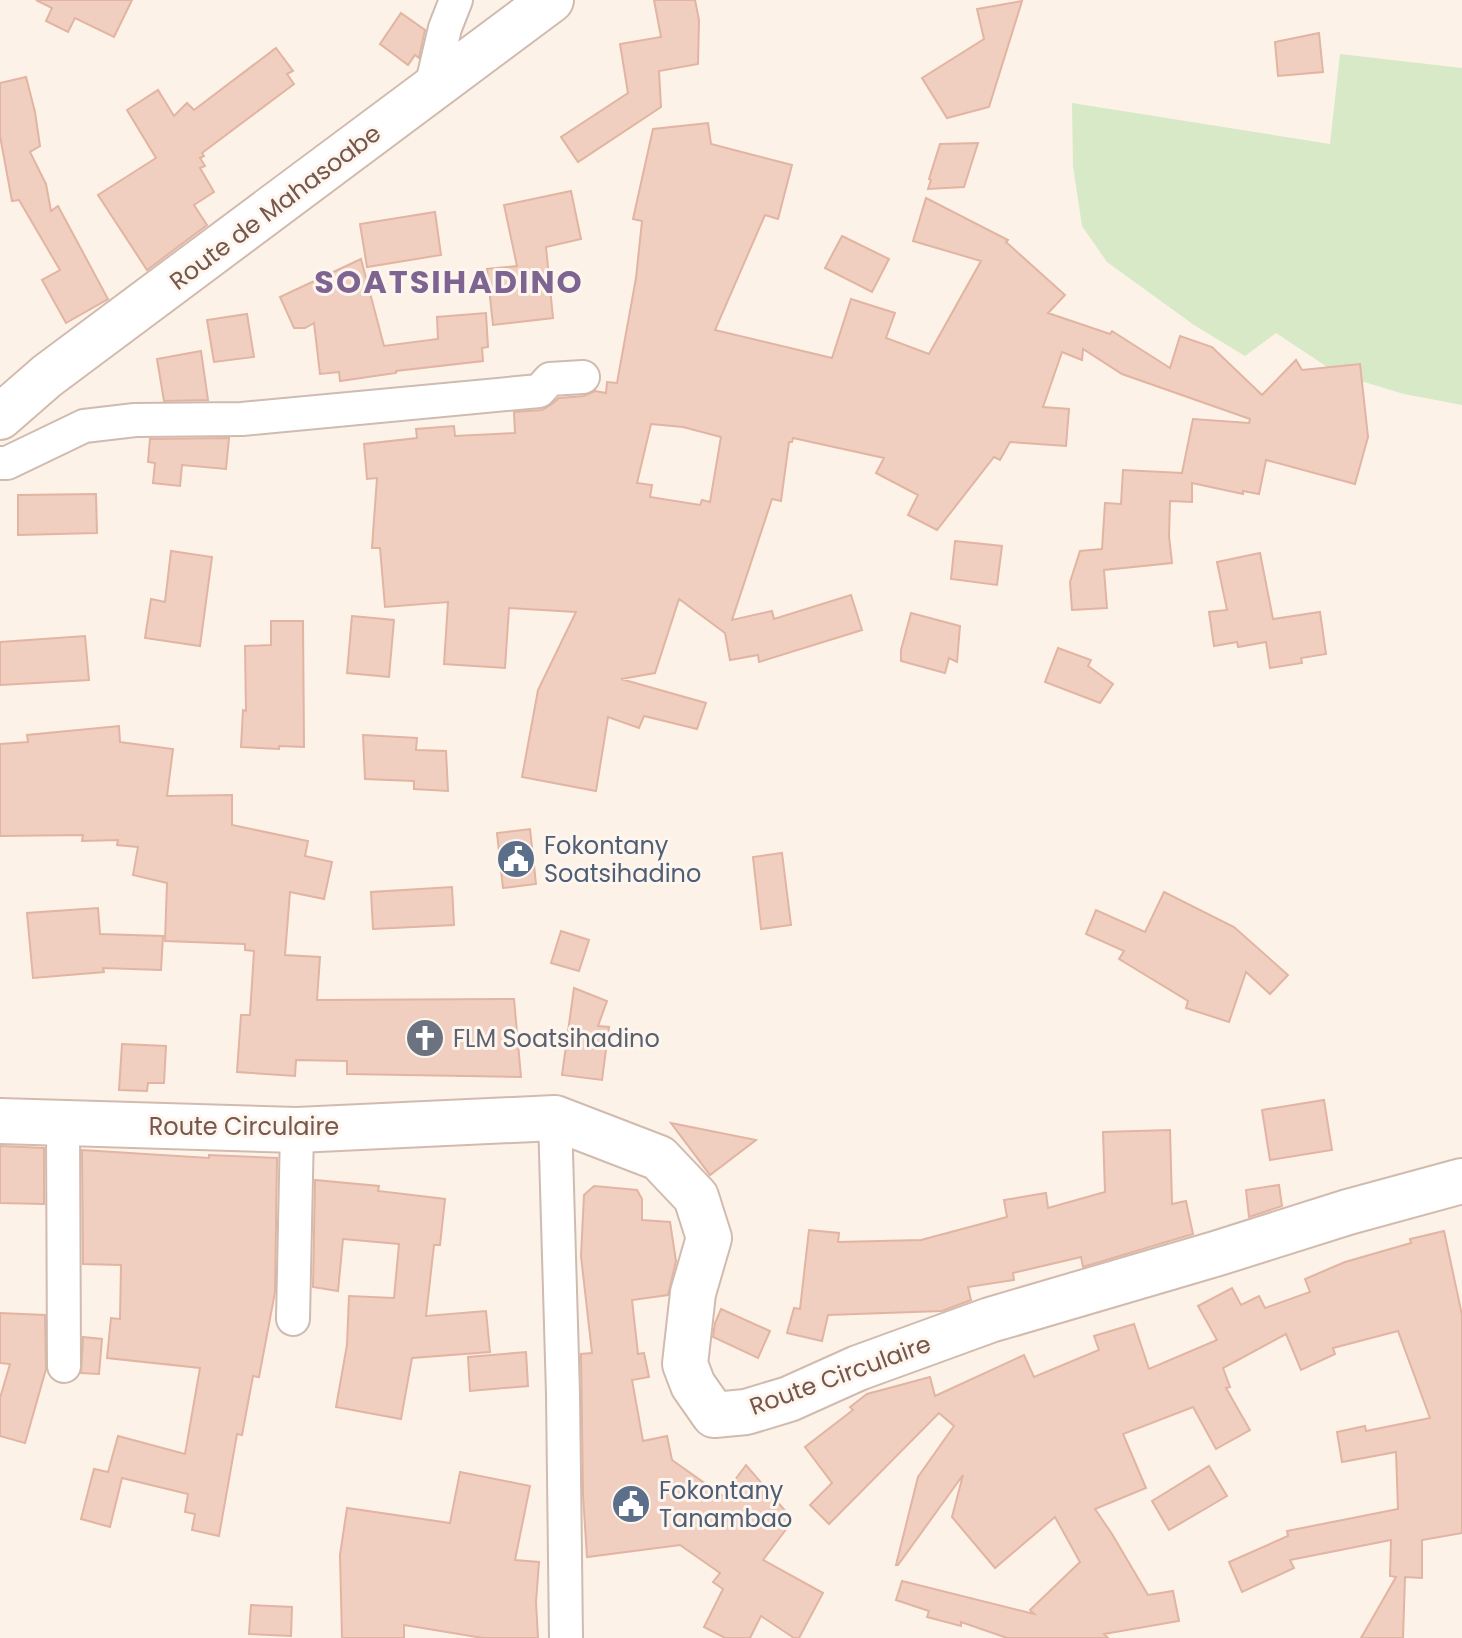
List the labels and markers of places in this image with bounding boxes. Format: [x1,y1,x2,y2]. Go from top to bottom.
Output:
place label: Fokontany Soatsihadino [544,829,701,890]
public building icon: Fokontany Soatsihadino [495,838,537,880]
church icon: FLM Soatsihadino [404,1017,446,1059]
place label: FLM Soatsihadino [453,1022,660,1055]
place label: Fokontany Tanambao [659,1474,792,1535]
public building icon: Fokontany Tanambao [610,1483,652,1525]

